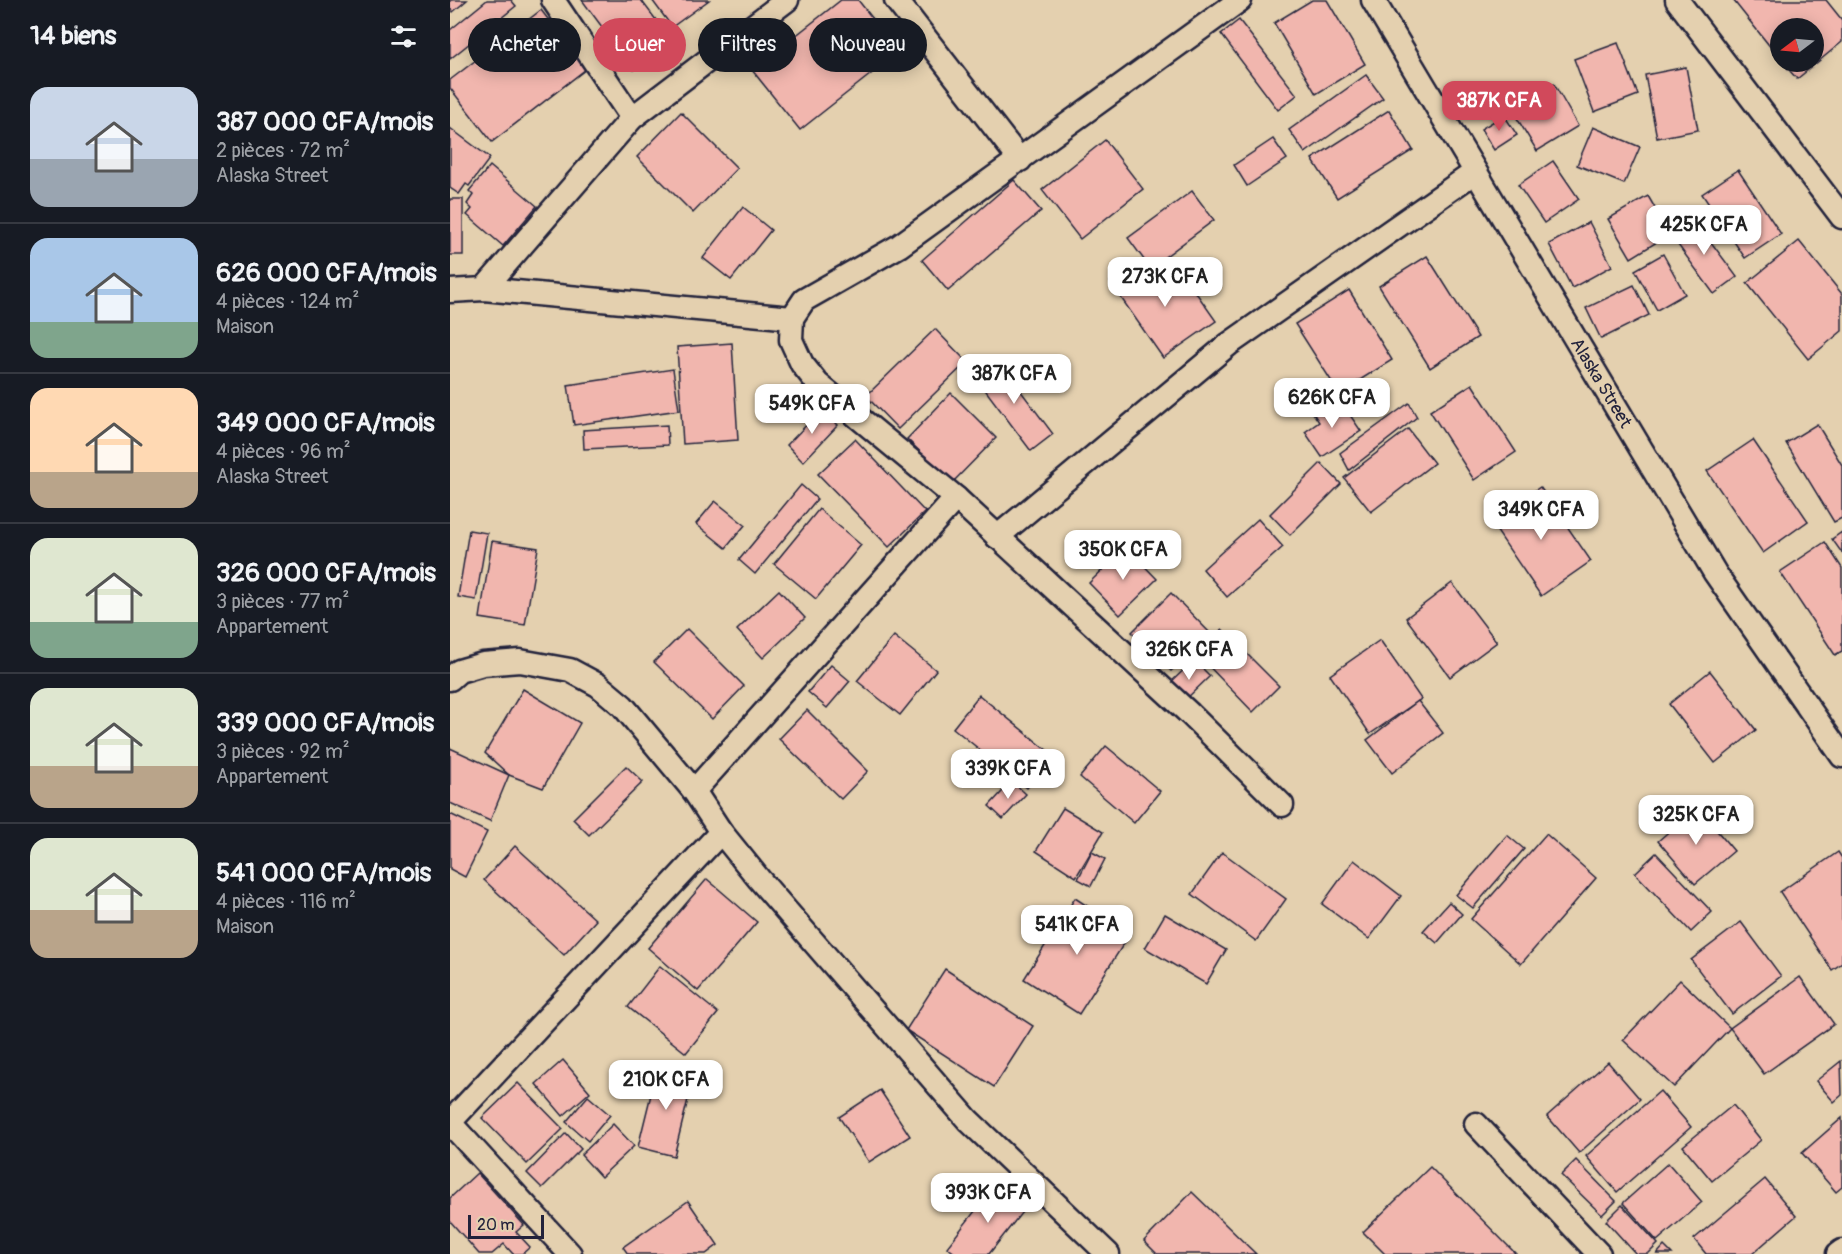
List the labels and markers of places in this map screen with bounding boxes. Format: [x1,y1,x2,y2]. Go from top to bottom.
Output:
pin: 387K CFA [1437,81,1561,132]
pin: 425K CFA [1642,205,1766,256]
pin: 273K CFA [1103,257,1227,308]
pin: 387K CFA [952,354,1076,405]
pin: 626K CFA [1270,378,1394,429]
pin: 549K CFA [750,384,874,435]
pin: 349K CFA [1479,490,1603,541]
pin: 350K CFA [1061,530,1185,581]
pin: 326K CFA [1127,630,1251,681]
pin: 339K CFA [946,749,1070,800]
pin: 325K CFA [1634,795,1758,846]
pin: 541K CFA [1015,905,1139,956]
pin: 210K CFA [604,1060,728,1111]
pin: 393K CFA [926,1173,1050,1224]

